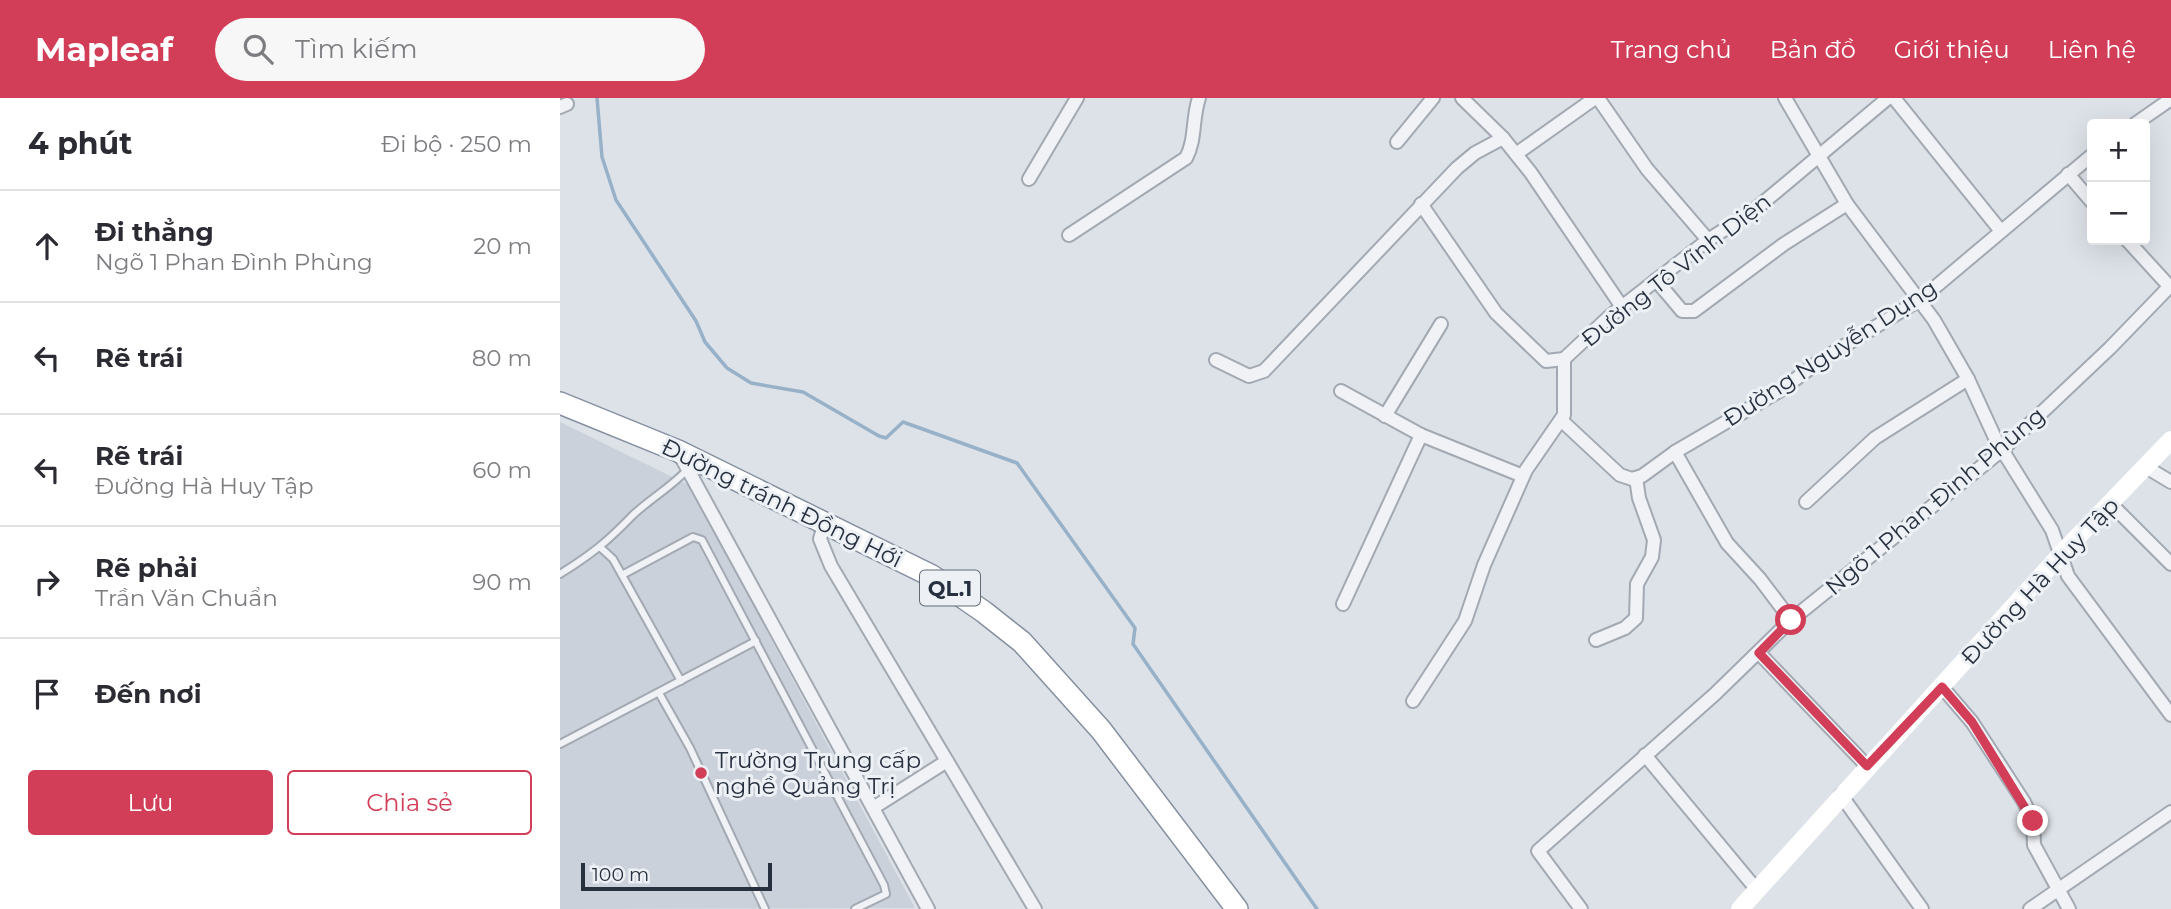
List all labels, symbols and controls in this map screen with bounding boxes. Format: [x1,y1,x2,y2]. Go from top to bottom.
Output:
search box [215,18,705,81]
text: Mapleaf [35,29,173,69]
icon: search [239,30,277,68]
text: Tìm kiếm [295,33,418,65]
text: Trang chủ [1611,35,1732,64]
text: Bản đồ [1770,35,1856,64]
text: Giới thiệu [1894,35,2010,64]
text: Liên hệ [2048,35,2136,64]
map controls [2087,119,2150,245]
button: + [2087,119,2150,182]
text: 4 phút [28,125,132,162]
text: Đi bộ · 250 m [381,130,532,158]
button: − [2087,182,2150,245]
street label: Đường Tô Vĩnh Diện [1576,187,1776,353]
text: Đi thẳng [95,216,214,248]
icon: ahead [28,227,66,265]
text: 20 m [473,232,532,260]
text: Ngõ 1 Phan Đình Phùng [95,248,373,276]
street label: Đường Nguyễn Dụng [1718,273,1942,433]
icon: left [28,339,66,377]
text: Rẽ trái [95,342,183,374]
text: 80 m [472,344,532,372]
street label: Ngõ 1 Phan Đình Phùng [1820,401,2050,601]
street label: Đường tránh Đồng Hới [657,432,907,574]
text: Rẽ trái [95,440,183,472]
icon: left [28,451,66,489]
text: 60 m [472,456,532,484]
text: Đường Hà Huy Tập [95,472,314,500]
street label: Đường Hà Huy Tập [1955,492,2125,670]
text: Rẽ phải [95,552,198,584]
icon: right [28,563,66,601]
text: 90 m [472,568,532,596]
road number: QL.1 [920,570,980,606]
text: Trần Văn Chuẩn [95,584,278,612]
route start [1775,604,1806,635]
icon: arrive [28,675,66,713]
text: Đến nơi [95,678,201,710]
place label: Trường Trung cấp nghề Quảng Trị [715,746,921,800]
marker: Trường Trung cấp nghề Quảng Trị [693,765,709,781]
button: Lưu [28,770,273,835]
button: Chia sẻ [287,770,532,835]
route end [2017,805,2048,836]
scale bar [581,860,772,892]
text: 100 m [592,863,649,886]

